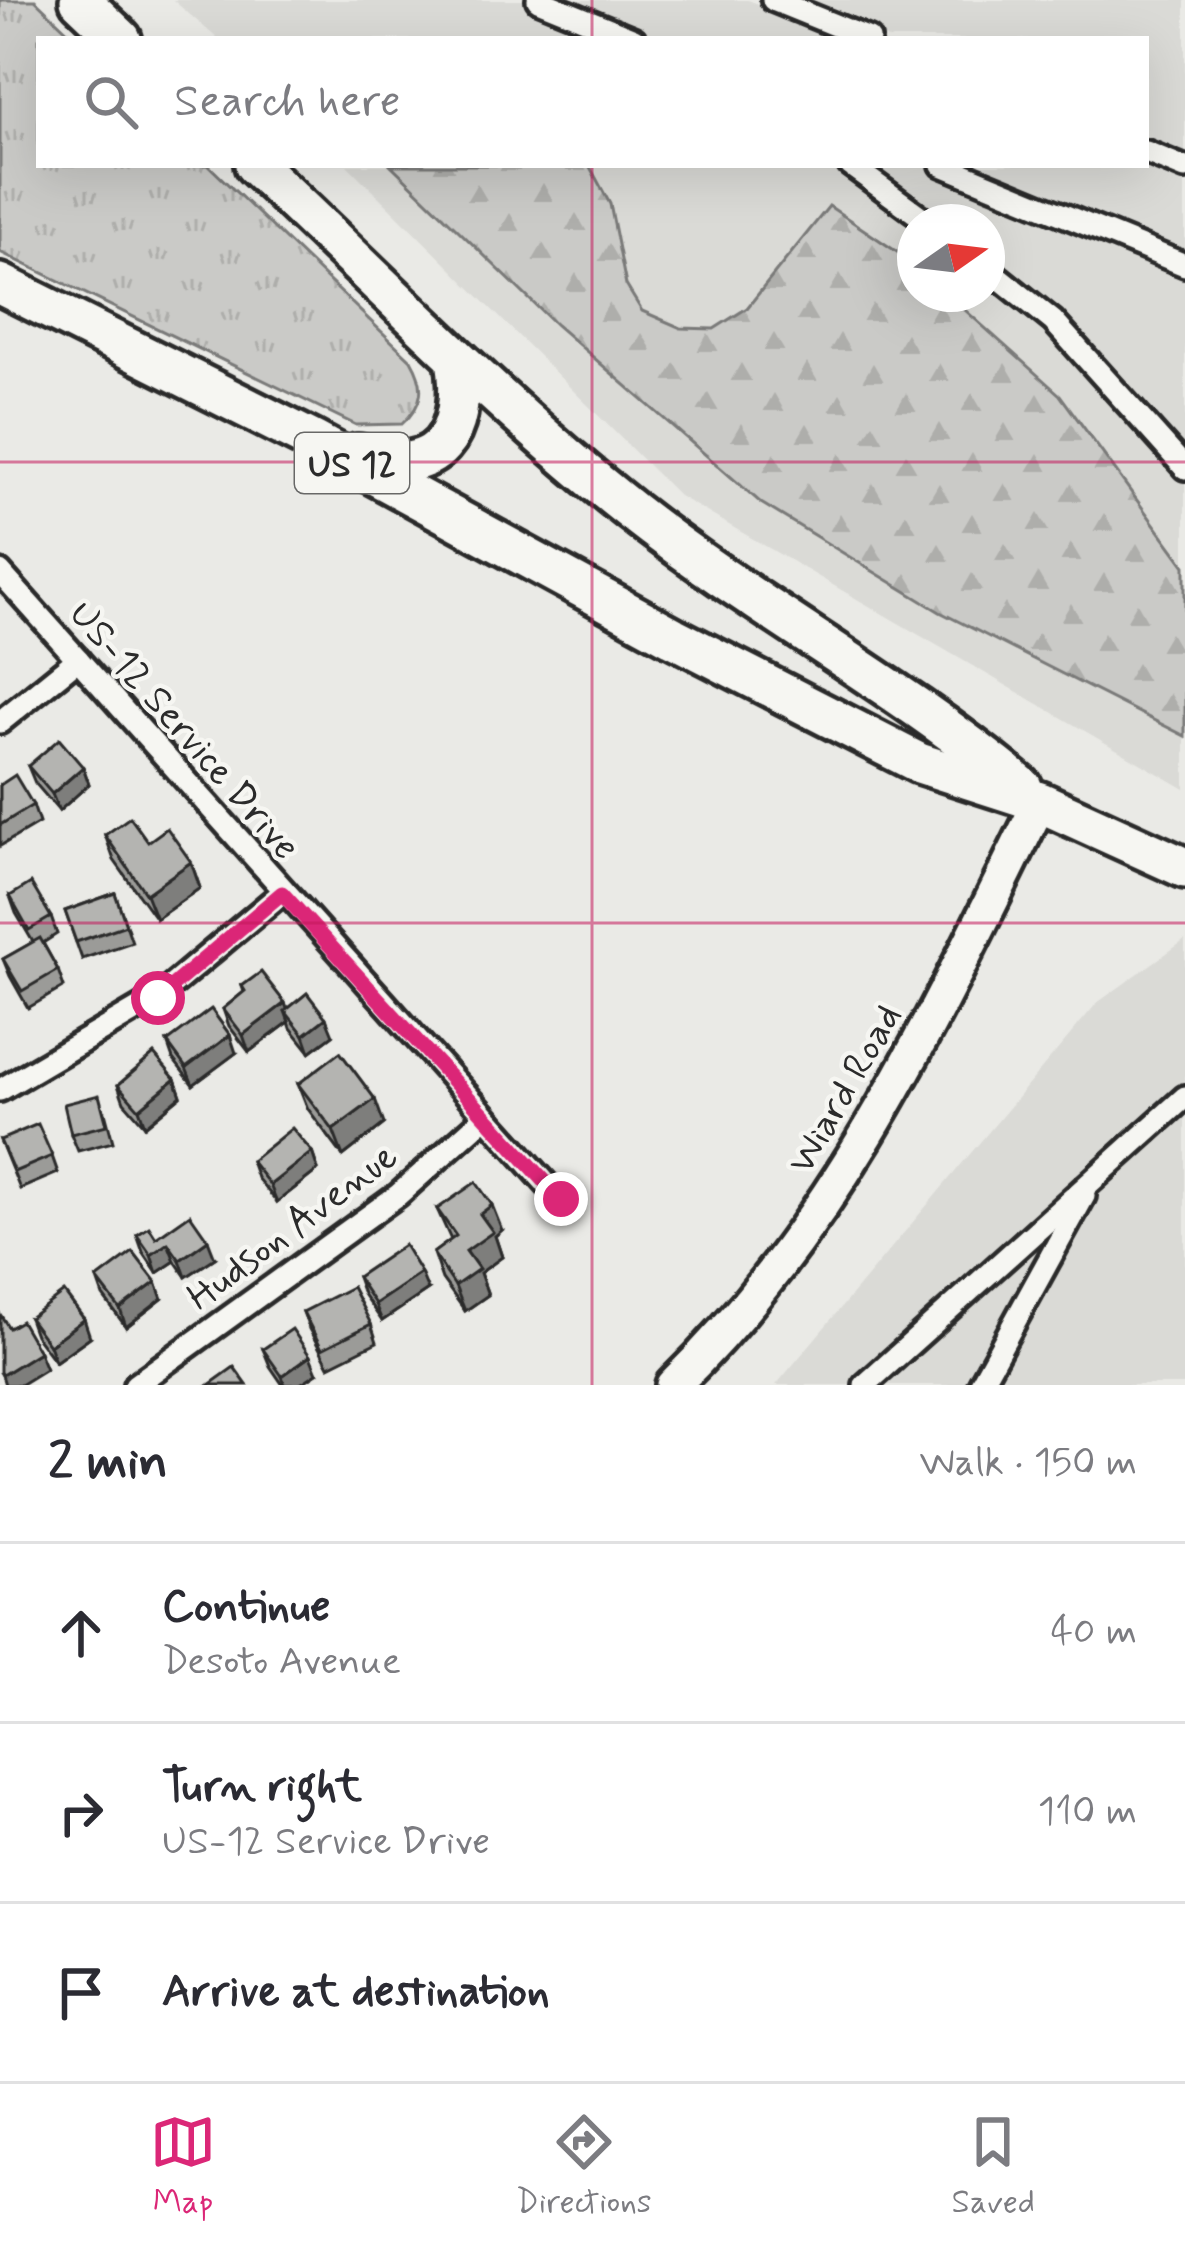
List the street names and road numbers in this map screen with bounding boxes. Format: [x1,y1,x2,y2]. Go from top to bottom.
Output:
road number: US 12 [295,433,409,493]
street label: US-12 Service Drive [56,591,310,872]
street label: Wiard Road [777,996,915,1184]
street label: Hudson Avenue [178,1132,409,1324]

